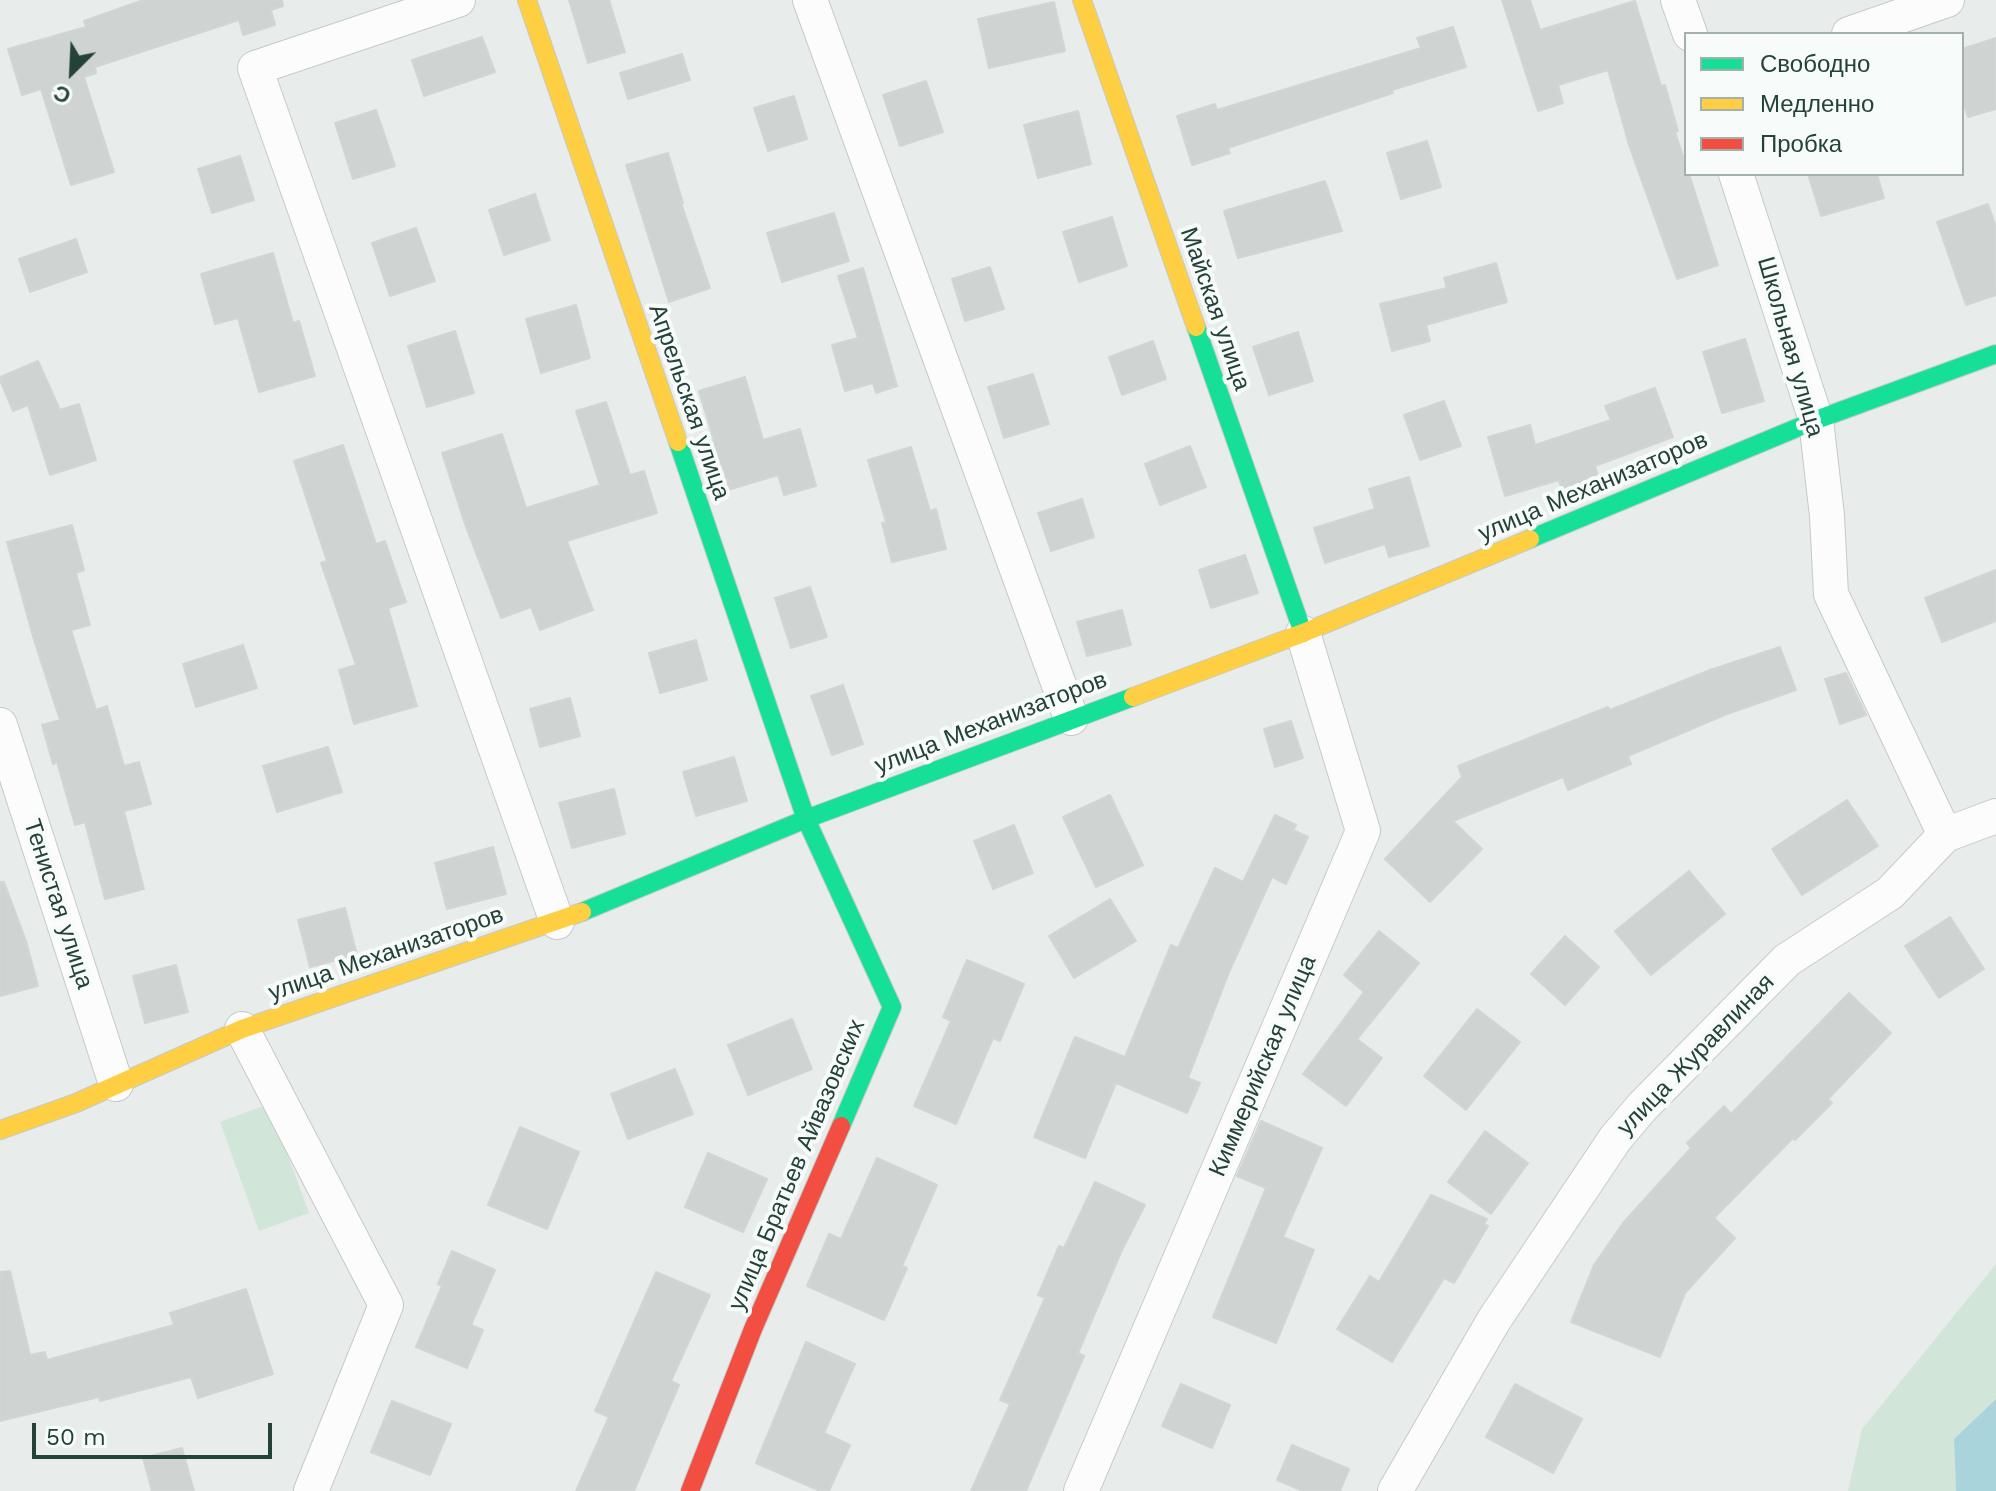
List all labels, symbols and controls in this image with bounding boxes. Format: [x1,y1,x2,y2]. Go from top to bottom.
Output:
north arrow [32,32,112,112]
legend [1684,32,1964,176]
text: Свободно [1760,50,1870,78]
text: С [50,80,74,109]
text: Медленно [1760,90,1874,118]
text: Пробка [1760,130,1842,158]
street label: Майская улица [1174,224,1256,394]
street label: Школьная улица [1751,254,1829,440]
street label: Апрельская улица [642,300,736,504]
street label: улица Механизаторов [1474,426,1712,548]
street label: улица Механизаторов [871,665,1111,781]
street label: Тенистая улица [17,816,99,992]
street label: улица Механизаторов [265,900,507,1008]
street label: Киммерийская улица [1203,951,1323,1181]
street label: улица Журавлиная [1611,968,1781,1142]
street label: улица Братьев Айвазовских [723,1015,871,1315]
scale bar [36,1407,276,1457]
text: 50 m [46,1423,106,1451]

